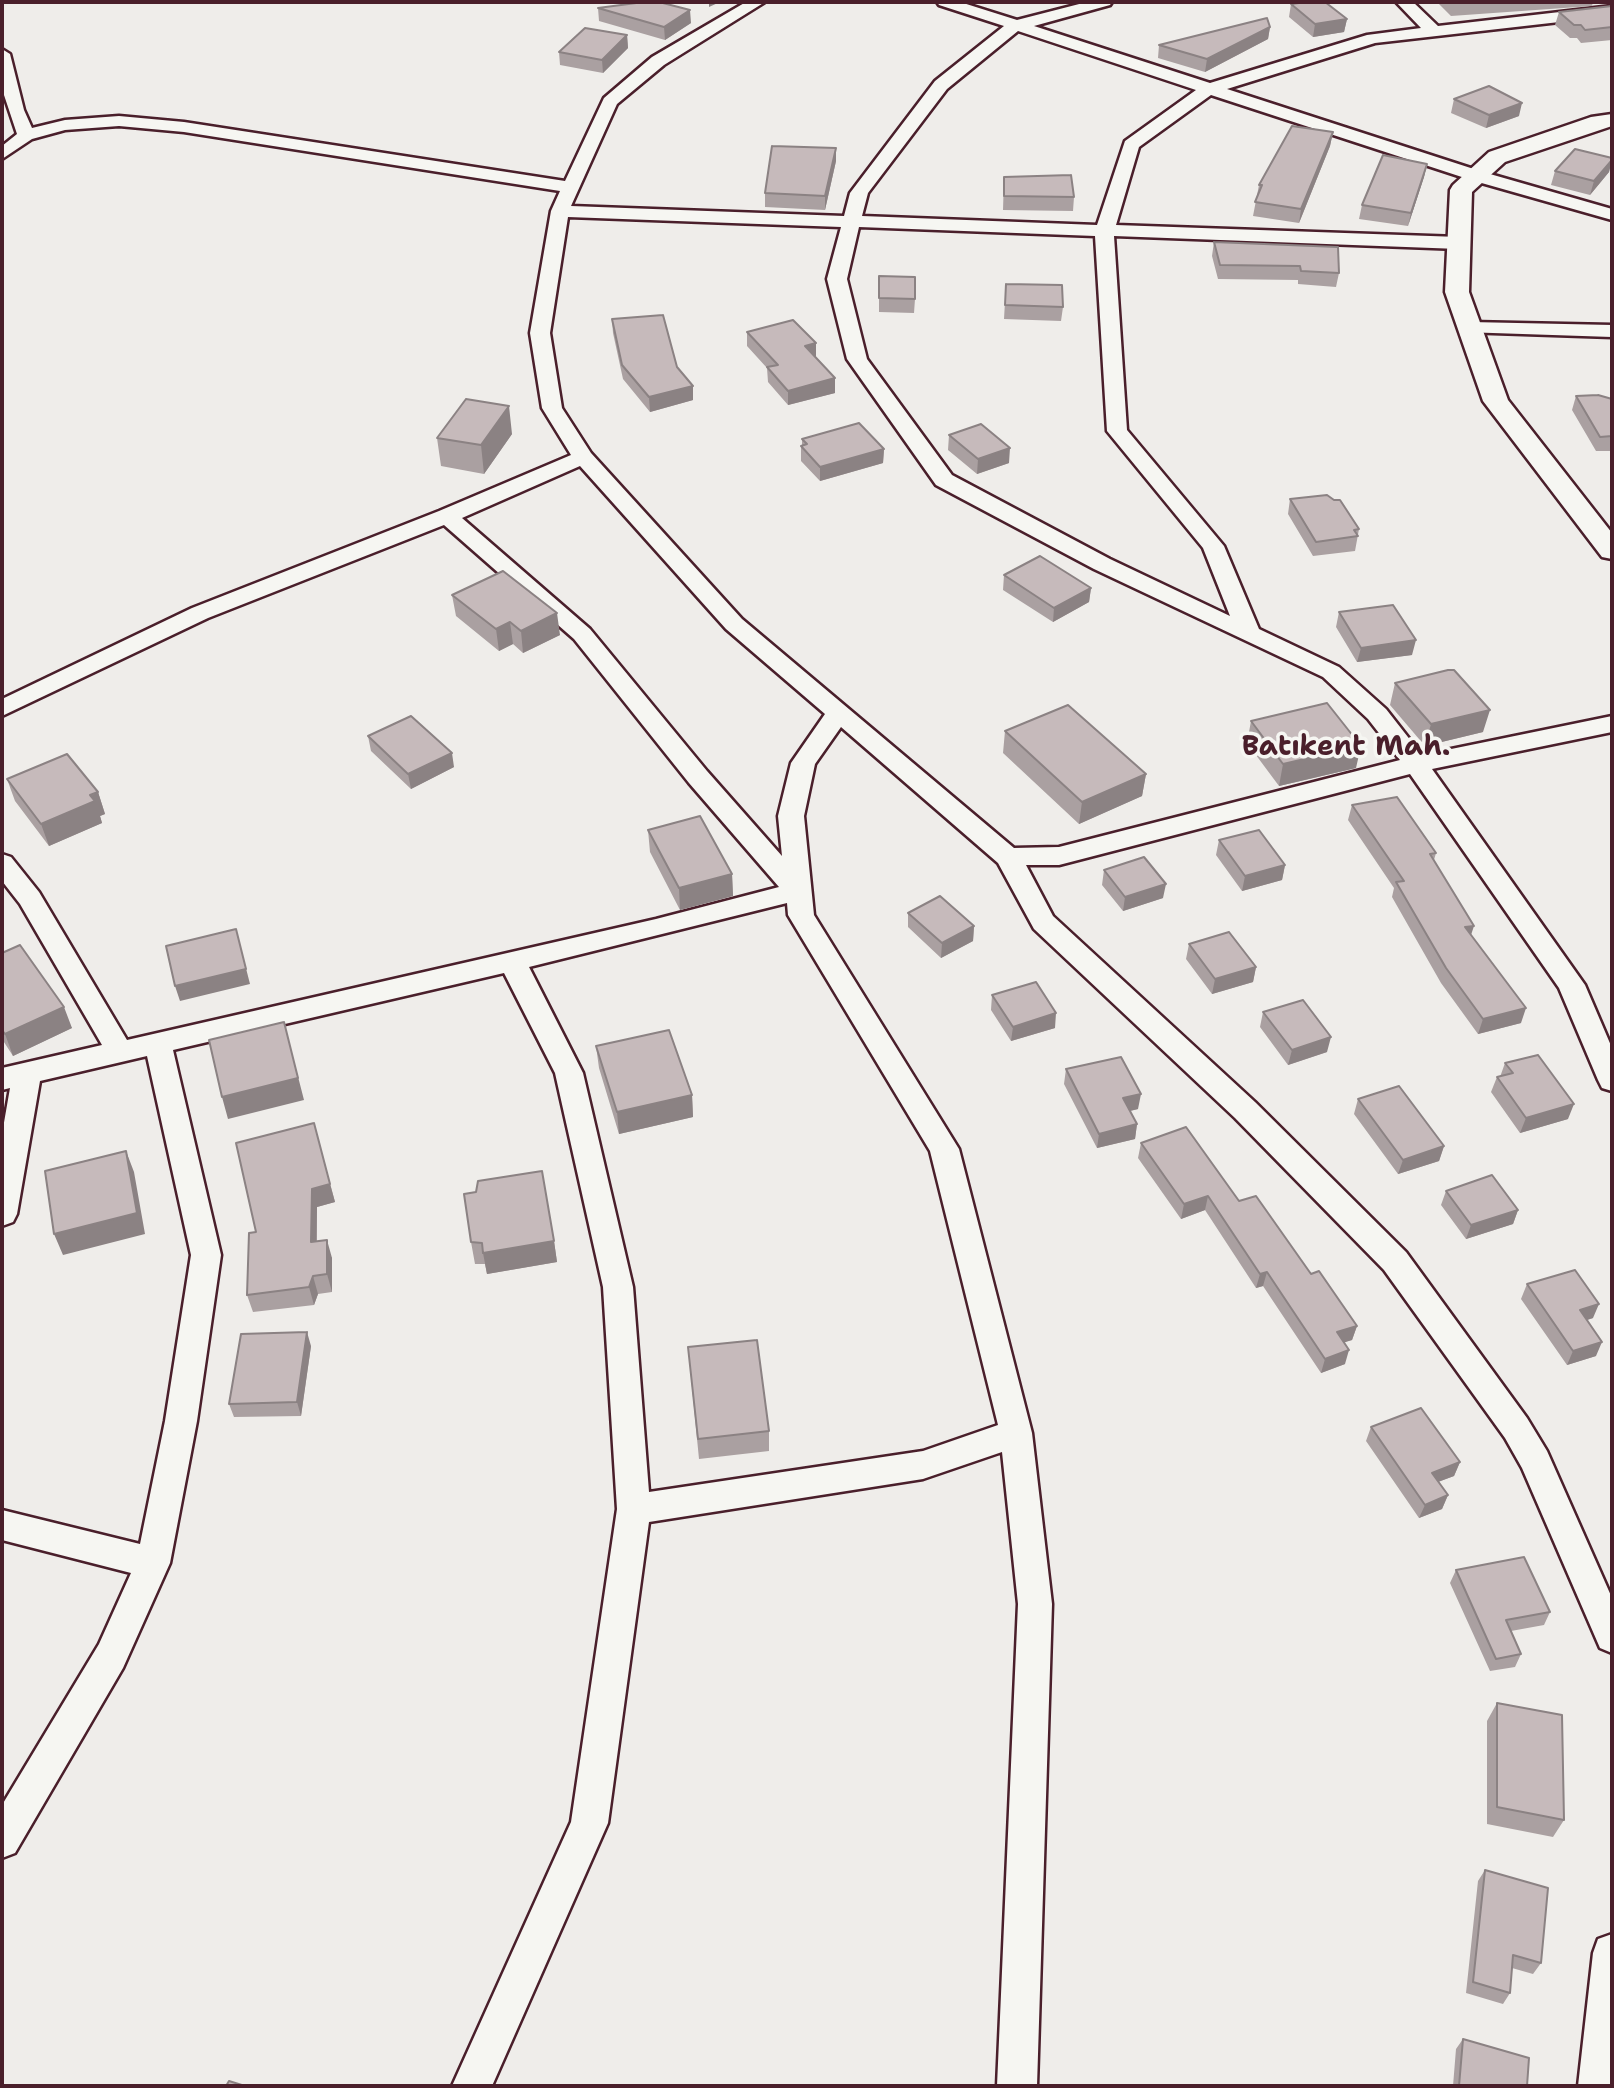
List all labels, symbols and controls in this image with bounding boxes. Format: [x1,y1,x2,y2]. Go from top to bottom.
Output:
district label: Batıkent Mah. [1242,731,1450,765]

